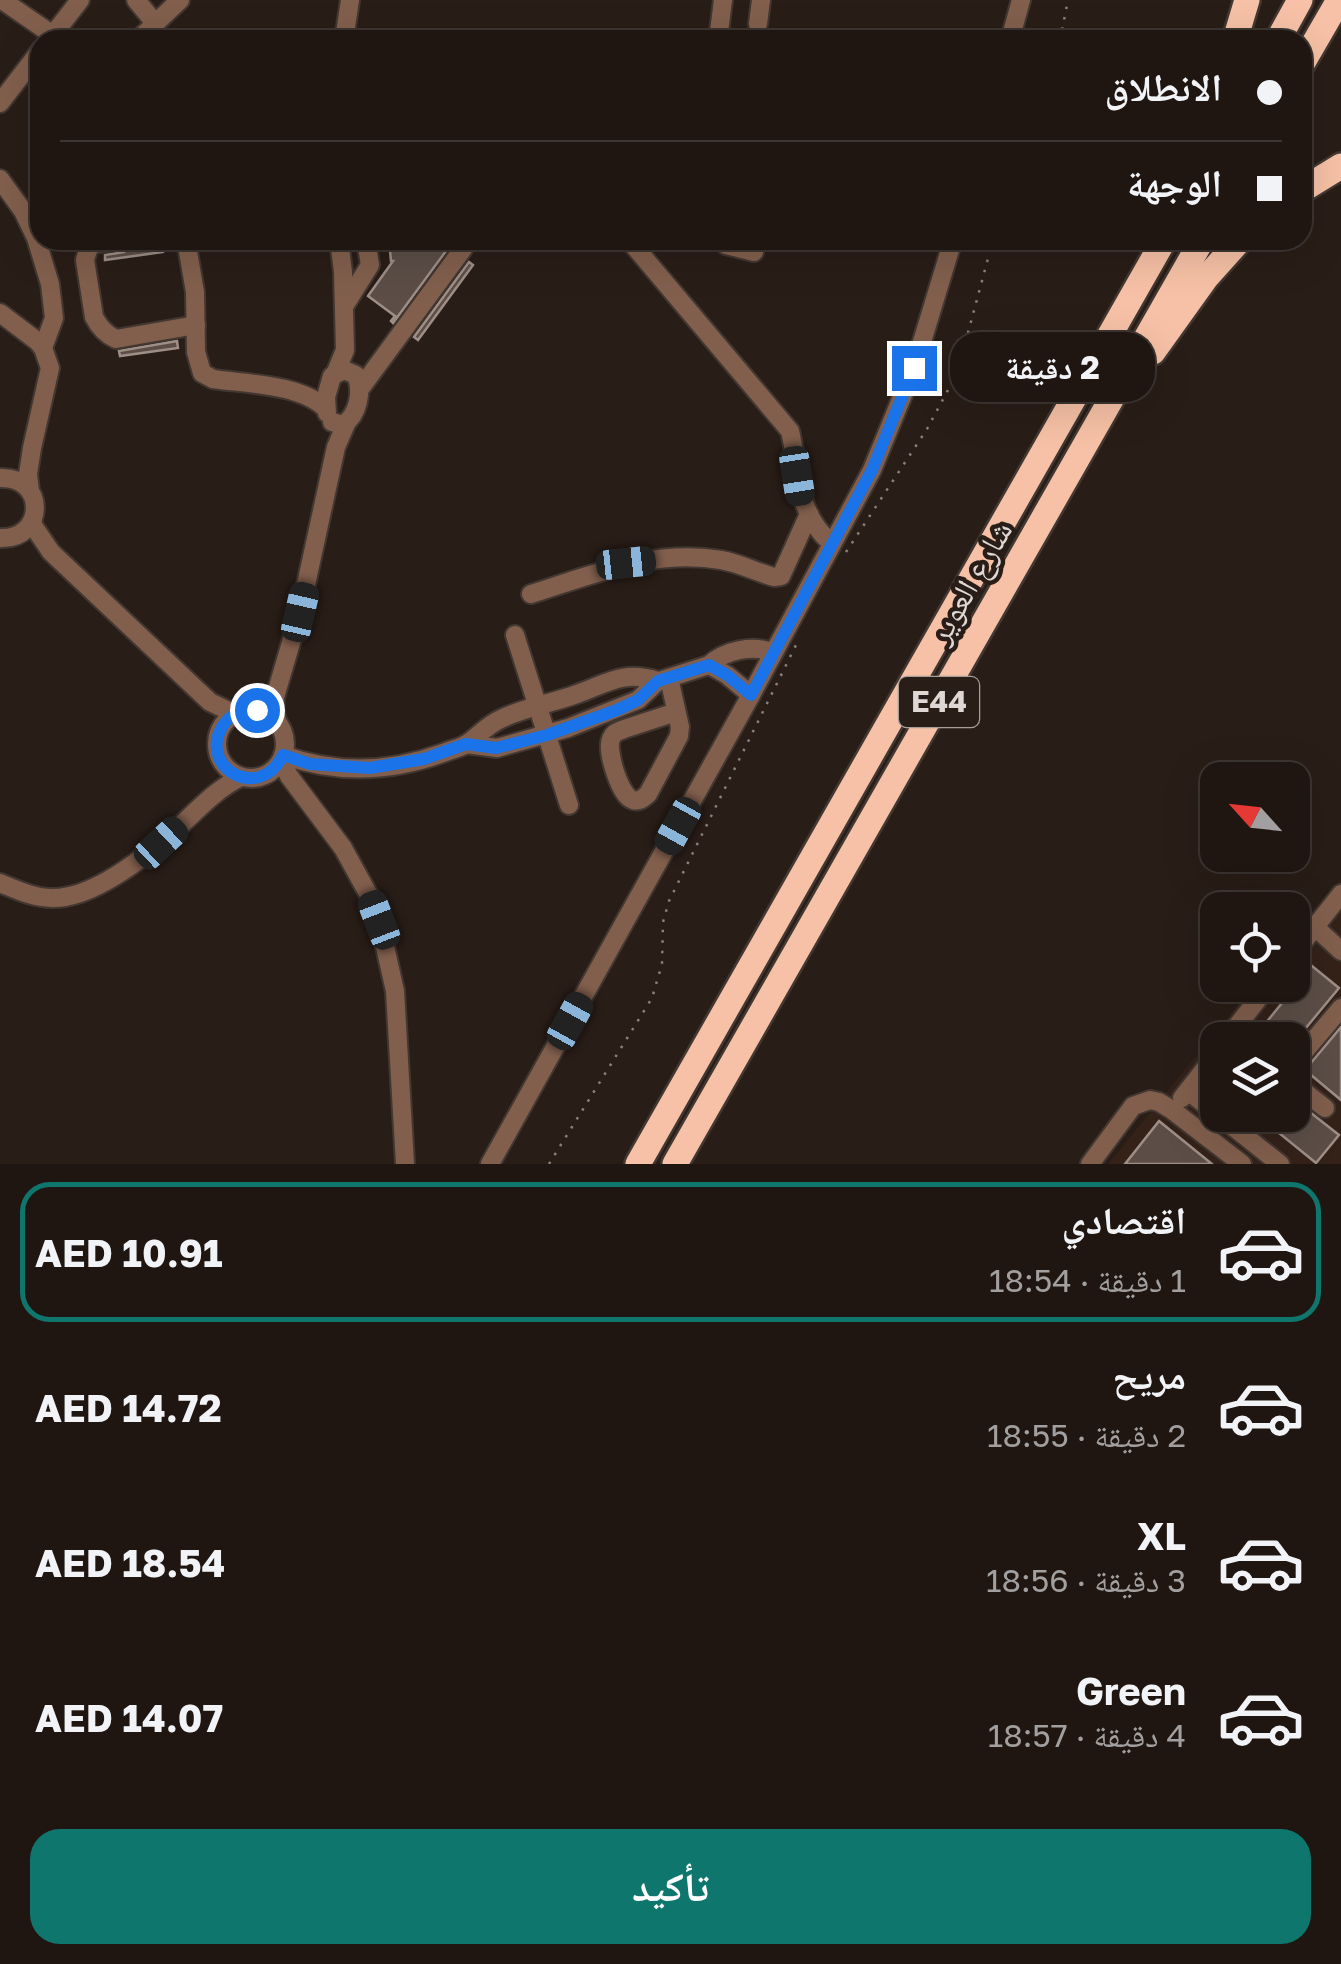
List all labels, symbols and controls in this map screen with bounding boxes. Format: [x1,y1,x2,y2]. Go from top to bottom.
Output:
text: الانطلاق [1104,64,1222,109]
text: الوجهة [1127,160,1222,205]
callout: 2 دقيقة [949,333,1154,403]
route end [892,346,937,391]
text: 2 دقيقة [1005,348,1100,386]
car [777,444,817,508]
street label: شارع العوير [918,513,1021,651]
car [595,545,657,581]
car [279,579,321,645]
road number: E44 [899,677,979,727]
route start [235,688,280,733]
north arrow [1200,762,1310,872]
map controls [1200,762,1310,1132]
car [650,792,706,860]
car [129,812,193,874]
car [354,887,404,953]
button: locate [1200,892,1310,1002]
car [542,987,598,1055]
button: layers [1200,1022,1310,1132]
text: اقتصادي [1062,1197,1186,1242]
icon: car [1216,1207,1306,1297]
text: AED 10.91 [35,1230,223,1275]
text: 1 دقيقة · 18:54 [989,1261,1186,1299]
text: مريح [1112,1352,1186,1397]
icon: car [1216,1362,1306,1452]
text: AED 14.72 [35,1385,222,1430]
text: 2 دقيقة · 18:55 [987,1416,1186,1454]
text: XL [1137,1513,1186,1558]
icon: car [1216,1517,1306,1607]
text: AED 18.54 [35,1540,225,1585]
text: 3 دقيقة · 18:56 [986,1561,1186,1599]
text: Green [1076,1668,1186,1713]
icon: car [1216,1672,1306,1762]
text: AED 14.07 [35,1695,223,1740]
text: 4 دقيقة · 18:57 [988,1716,1186,1754]
button: تأكيد [30,1829,1311,1944]

